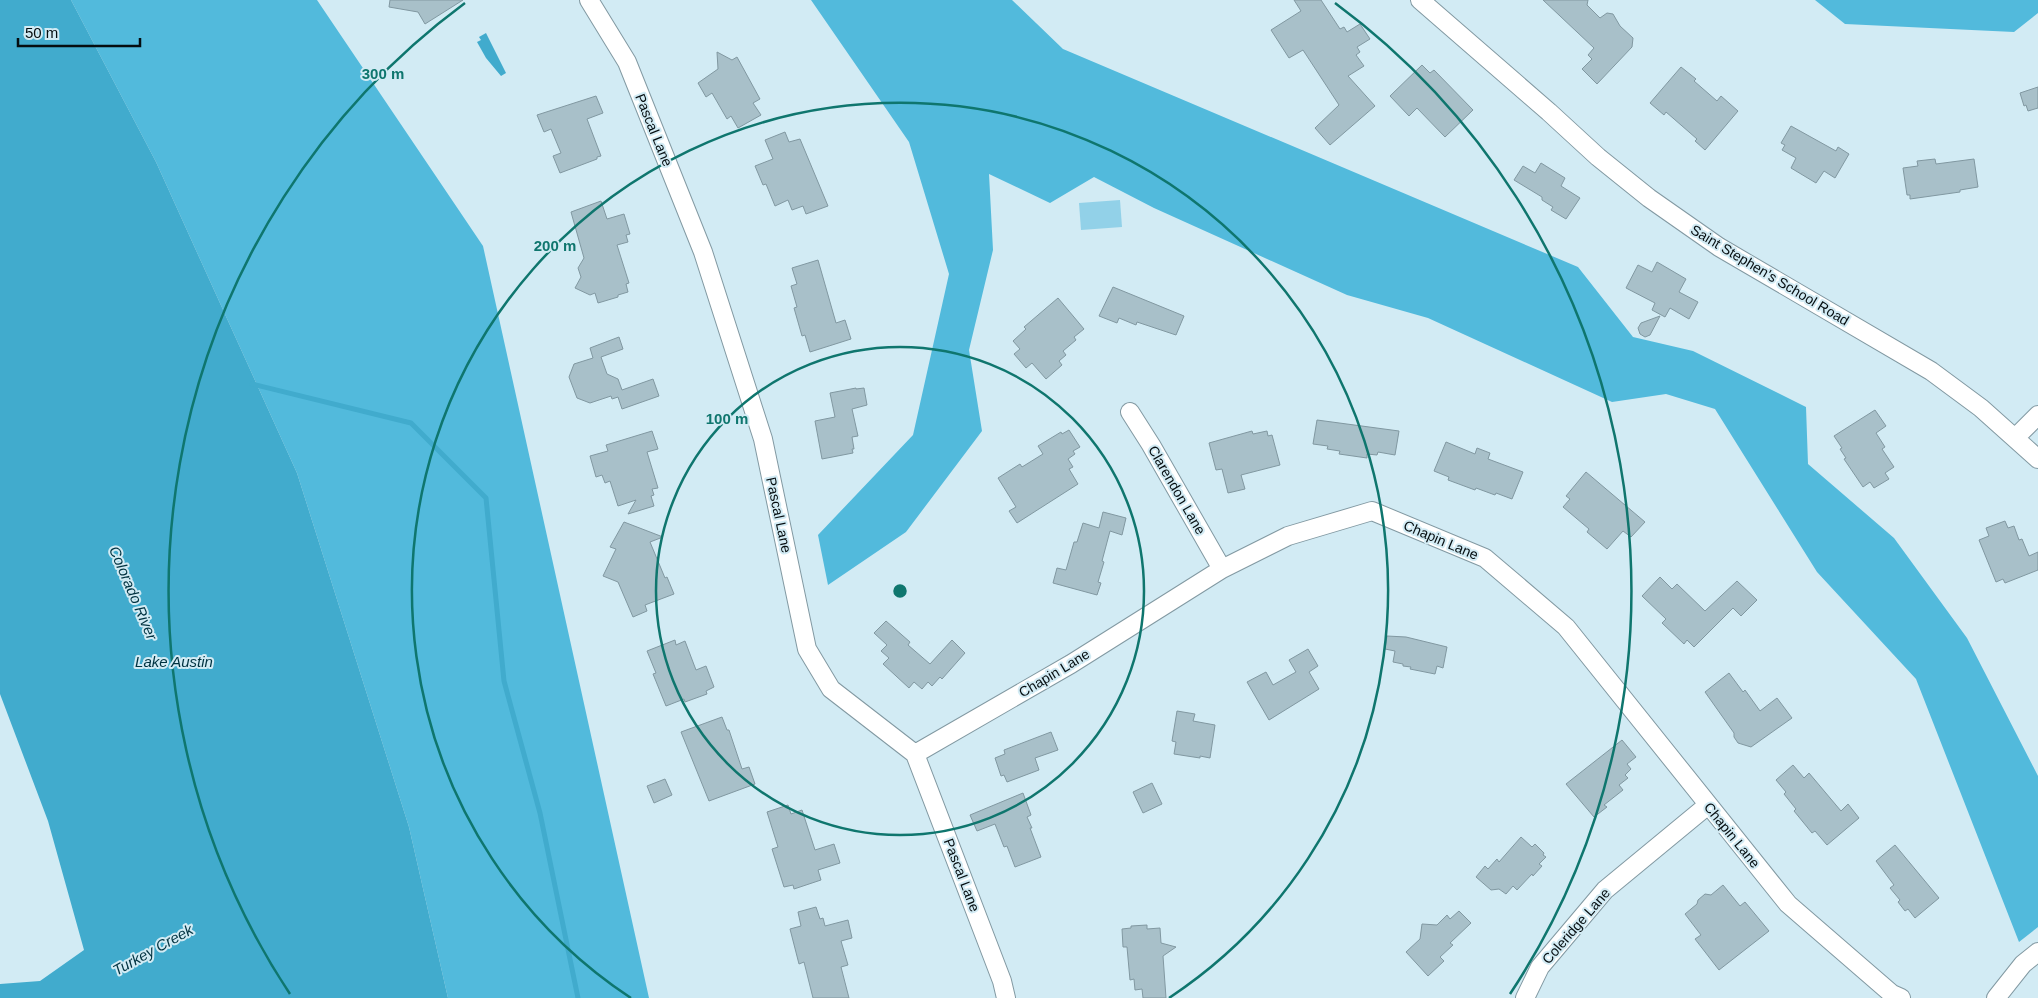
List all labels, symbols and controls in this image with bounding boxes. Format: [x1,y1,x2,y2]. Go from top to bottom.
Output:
scale bar [18,15,140,47]
text: 50 m [25,24,58,41]
text: 300 m [362,65,404,82]
street label: Pascal Lane [632,91,676,169]
street label: Saint Stephen's School Road [1688,221,1852,329]
text: 200 m [534,237,576,254]
text: 100 m [706,410,748,427]
street label: Clarendon Lane [1145,443,1209,537]
street label: Pascal Lane [763,476,795,555]
street label: Chapin Lane [1401,517,1481,563]
water label: Colorado River [106,543,161,643]
centre of rings [891,582,909,600]
street label: Chapin Lane [1016,646,1092,700]
water label: Lake Austin [135,653,213,670]
street label: Chapin Lane [1701,799,1763,871]
street label: Pascal Lane [941,836,983,914]
street label: Coleridge Lane [1539,885,1613,967]
water label: Turkey Creek [110,920,197,979]

